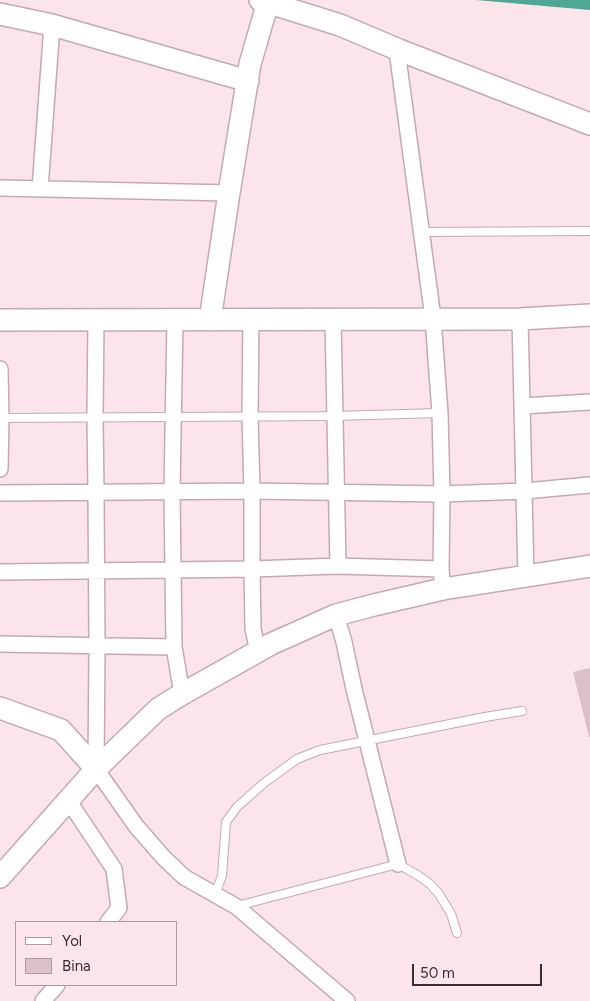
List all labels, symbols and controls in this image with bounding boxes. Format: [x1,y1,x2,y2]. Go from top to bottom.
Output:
legend [15,921,178,986]
text: Yol [62,932,82,950]
scale bar [415,954,545,986]
text: Bina [62,957,91,975]
text: 50 m [420,964,455,982]

